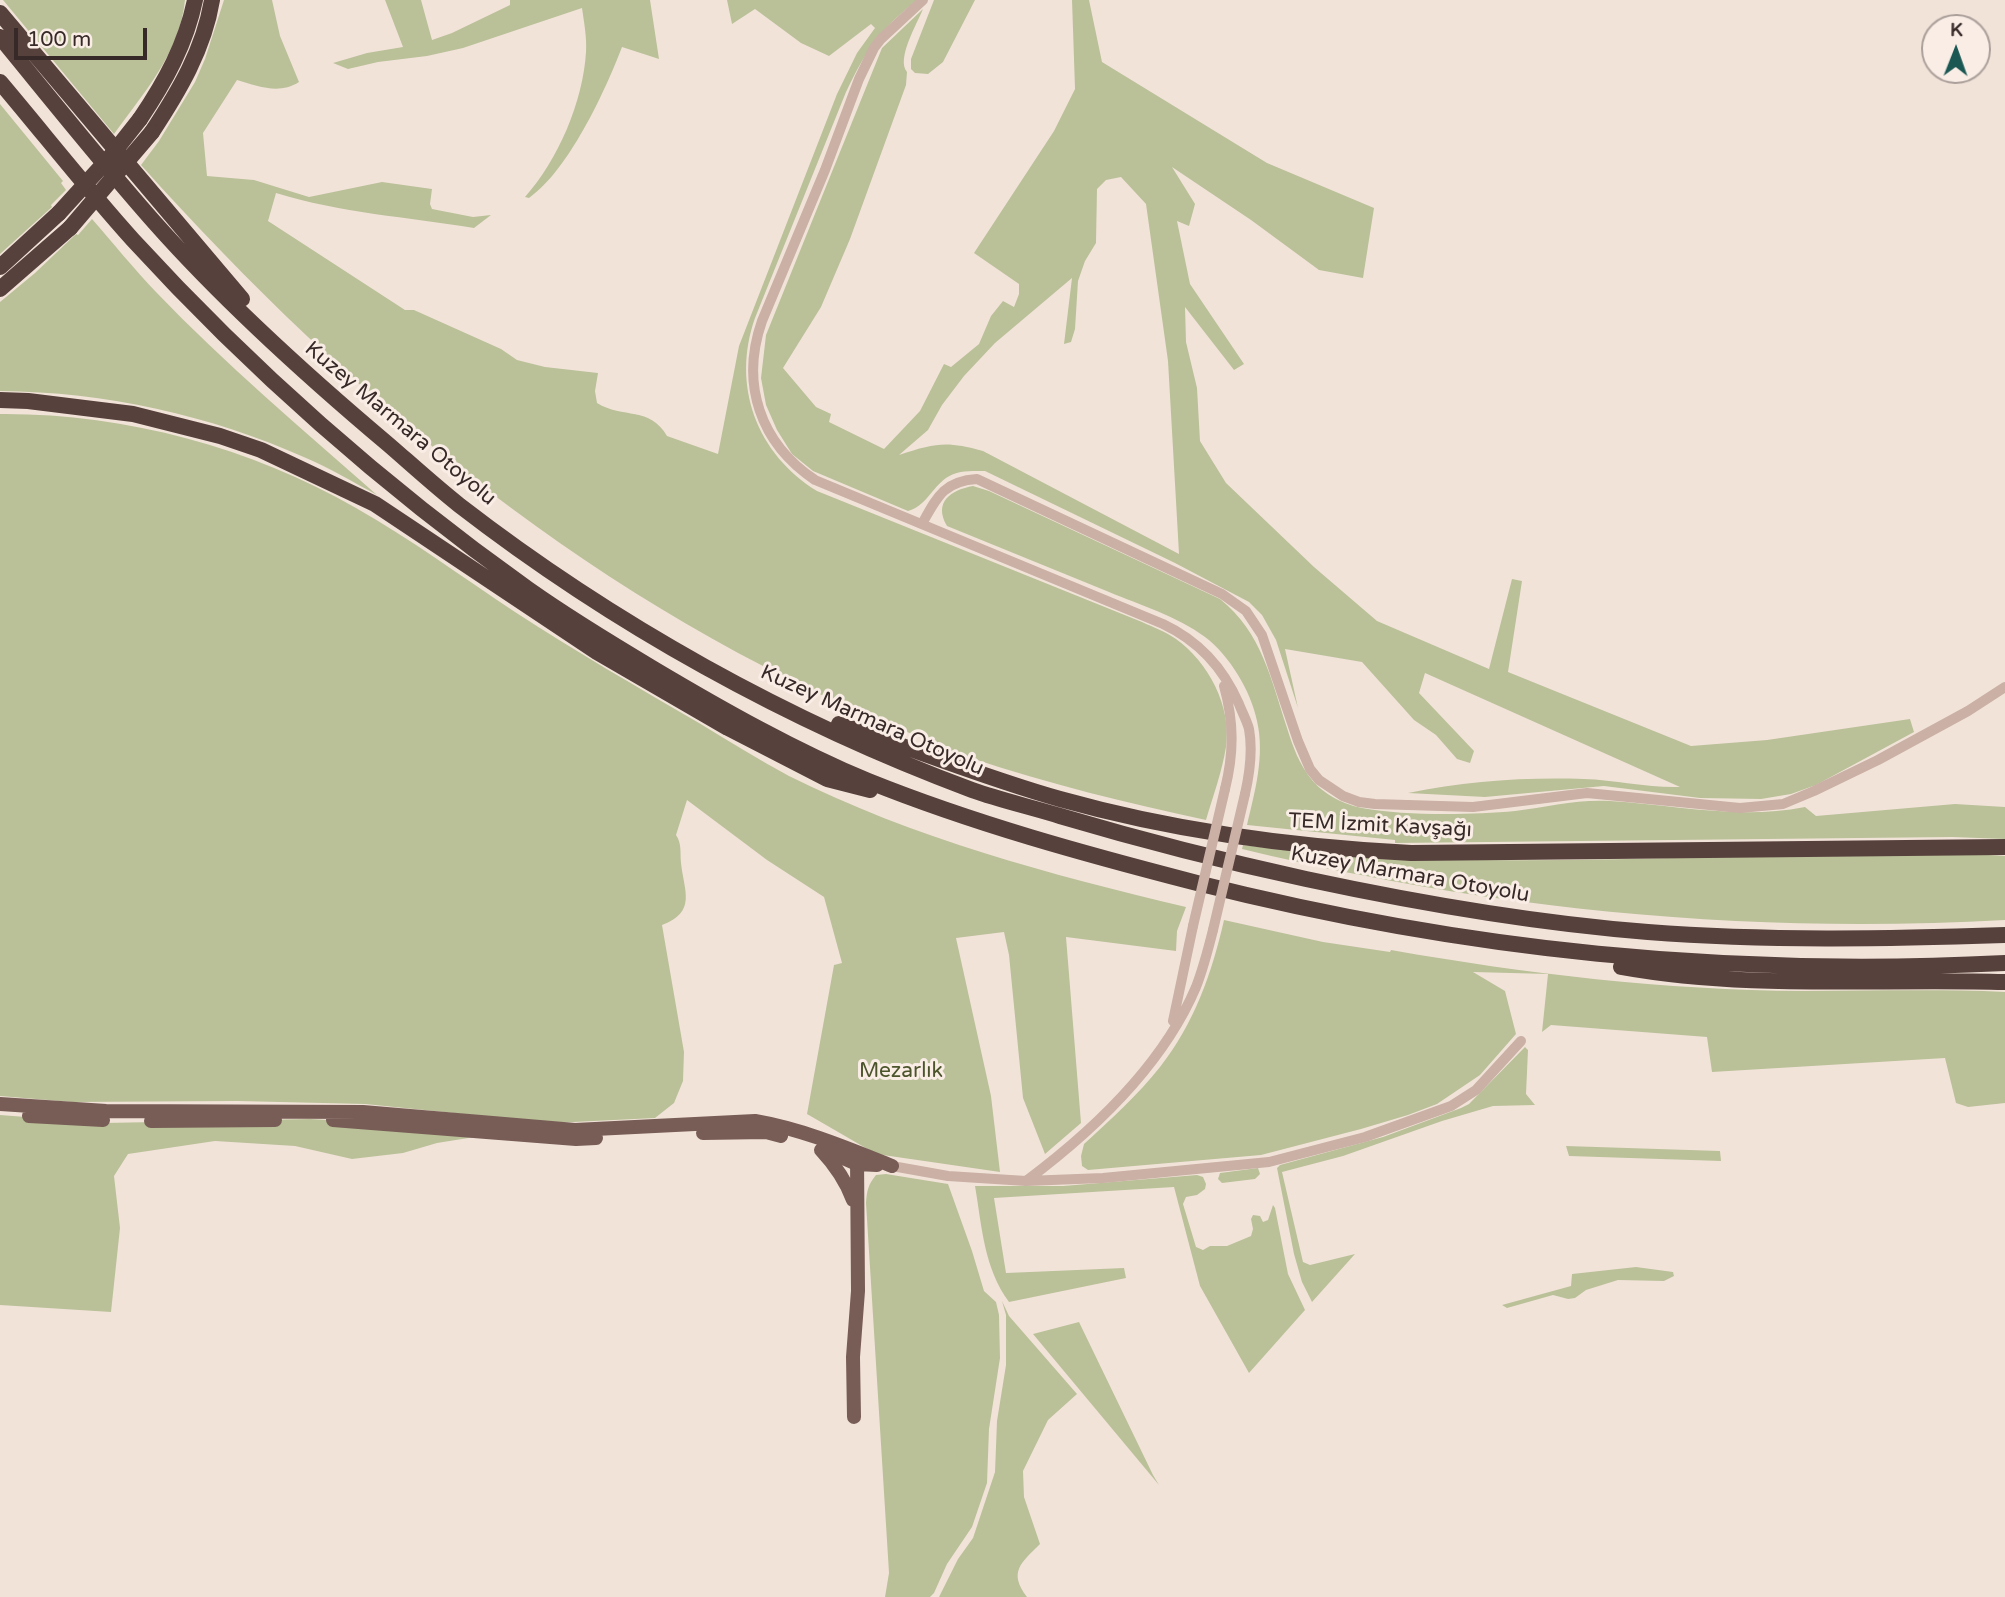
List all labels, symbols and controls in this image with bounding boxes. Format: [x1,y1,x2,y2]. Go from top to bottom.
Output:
scale bar [18,14,150,58]
north arrow [1921,14,1991,84]
text: K [1950,19,1963,41]
text: 100 m [27,27,91,52]
street label: Kuzey Marmara Otoyolu [299,337,501,511]
street label: Kuzey Marmara Otoyolu [756,660,988,782]
street label: TEM İzmit Kavşağı [1288,809,1472,843]
street label: Kuzey Marmara Otoyolu [1289,842,1531,908]
park label: Mezarlık [859,1058,943,1084]

